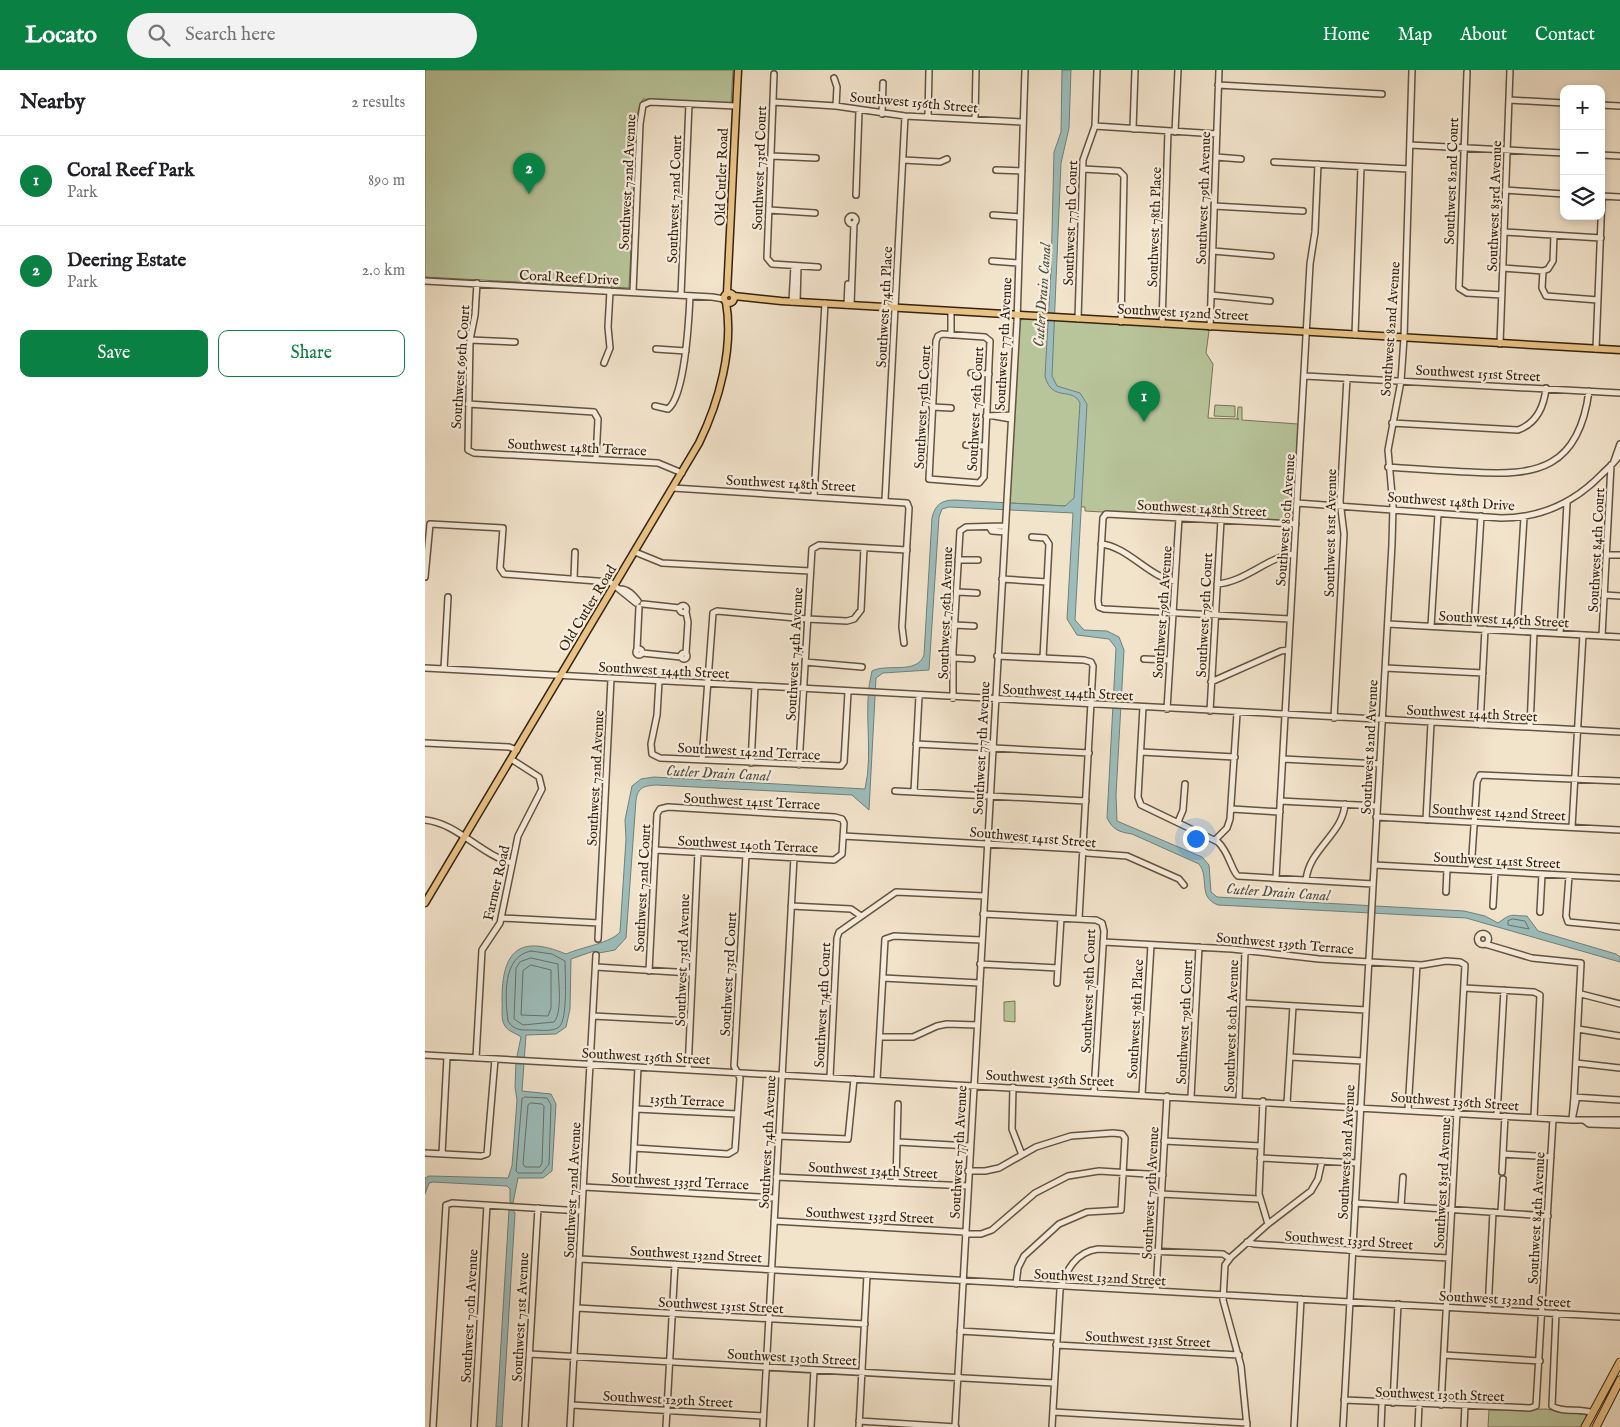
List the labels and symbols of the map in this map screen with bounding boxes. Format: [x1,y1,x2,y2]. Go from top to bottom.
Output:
street label: Southwest 156th Street [849,88,979,118]
street label: Southwest 73rd Court [749,105,771,231]
street label: Southwest 72nd Avenue [615,113,641,251]
street label: Southwest 82nd Court [1441,117,1463,245]
street label: Old Cutler Road [711,127,733,226]
street label: Southwest 79th Avenue [1193,131,1215,265]
street label: Southwest 72nd Court [664,135,686,263]
street label: Southwest 83rd Avenue [1484,139,1506,272]
pin: 2 [513,153,545,194]
street label: Southwest 77th Court [1060,160,1082,286]
street label: Southwest 78th Place [1144,166,1166,287]
water label: Cutler Drain Canal [1029,241,1056,348]
street label: Southwest 74th Place [873,245,897,368]
street label: Southwest 82nd Avenue [1377,260,1405,397]
street label: Coral Reef Drive [519,266,620,290]
street label: Southwest 77th Avenue [992,276,1017,411]
street label: Southwest 152nd Street [1117,301,1249,325]
street label: Southwest 69th Court [448,304,474,430]
street label: Southwest 75th Court [911,345,935,469]
street label: Southwest 76th Court [964,346,988,472]
street label: Southwest 151st Street [1415,362,1541,386]
pin: 1 [1128,381,1160,422]
street label: Southwest 148th Terrace [507,435,648,461]
street label: Southwest 80th Avenue [1272,453,1300,587]
street label: Southwest 81st Avenue [1321,468,1341,597]
street label: Southwest 148th Street [726,472,857,496]
street label: Southwest 84th Court [1585,487,1609,613]
street label: Southwest 148th Drive [1387,489,1516,515]
street label: Southwest 148th Street [1137,497,1268,521]
street label: Southwest 79th Avenue [1149,545,1177,679]
street label: Southwest 76th Avenue [935,546,957,680]
street label: Southwest 79th Court [1193,552,1217,678]
street label: Old Cutler Road [555,561,621,655]
street label: Southwest 74th Avenue [783,586,808,721]
street label: Southwest 146th Street [1438,608,1570,632]
street label: Southwest 144th Street [598,659,730,683]
street label: Southwest 82nd Avenue [1357,679,1383,815]
street label: Southwest 77th Avenue [970,680,995,815]
street label: Southwest 144th Street [1002,681,1134,705]
street label: Southwest 144th Street [1406,702,1538,726]
street label: Southwest 72nd Avenue [583,709,609,847]
street label: Southwest 142nd Terrace [677,739,821,765]
water label: Cutler Drain Canal [666,761,772,786]
street label: Southwest 141st Terrace [683,789,821,815]
street label: Southwest 142nd Street [1432,801,1566,825]
street label: Southwest 72nd Court [631,823,655,952]
street label: Southwest 141st Street [969,823,1097,853]
your location [1183,826,1209,852]
street label: Southwest 140th Terrace [677,832,819,858]
street label: Farmer Road [480,843,515,923]
street label: Southwest 141st Street [1433,849,1561,873]
water label: Cutler Drain Canal [1225,879,1332,906]
street label: Southwest 73rd Avenue [672,893,694,1027]
street label: Southwest 73rd Court [717,911,741,1037]
street label: Southwest 78th Court [1078,928,1100,1053]
street label: Southwest 139th Terrace [1215,929,1355,959]
street label: Southwest 74th Court [811,942,835,1068]
street label: Southwest 78th Place [1124,958,1148,1079]
street label: Southwest 79th Court [1173,959,1197,1085]
street label: Southwest 80th Avenue [1221,959,1243,1093]
street label: Southwest 136th Street [581,1045,711,1069]
street label: Southwest 136th Street [985,1067,1115,1091]
street label: Southwest 74th Avenue [756,1074,781,1209]
street label: Southwest 77th Avenue [947,1084,972,1219]
street label: Southwest 82nd Avenue [1334,1084,1360,1220]
street label: Southwest 136th Street [1390,1089,1520,1115]
street label: 135th Terrace [649,1090,725,1112]
street label: Southwest 83rd Avenue [1431,1116,1455,1249]
street label: Southwest 72nd Avenue [560,1121,586,1259]
street label: Southwest 79th Avenue [1139,1126,1163,1260]
street label: Southwest 84th Avenue [1525,1151,1549,1285]
street label: Southwest 134th Street [808,1159,938,1183]
street label: Southwest 133rd Terrace [611,1169,750,1195]
street label: Southwest 133rd Street [805,1204,935,1228]
street label: Southwest 133rd Street [1284,1228,1414,1254]
street label: Southwest 132nd Street [630,1243,763,1267]
street label: Southwest 70th Avenue [458,1248,483,1383]
street label: Southwest 71st Avenue [509,1251,533,1382]
street label: Southwest 132nd Street [1034,1266,1167,1290]
street label: Southwest 132nd Street [1439,1288,1572,1312]
street label: Southwest 131st Street [658,1294,784,1318]
street label: Southwest 131st Street [1085,1328,1211,1352]
street label: Southwest 130th Street [727,1346,857,1370]
street label: Southwest 130th Street [1375,1384,1505,1406]
street label: Southwest 129th Street [602,1388,734,1412]

